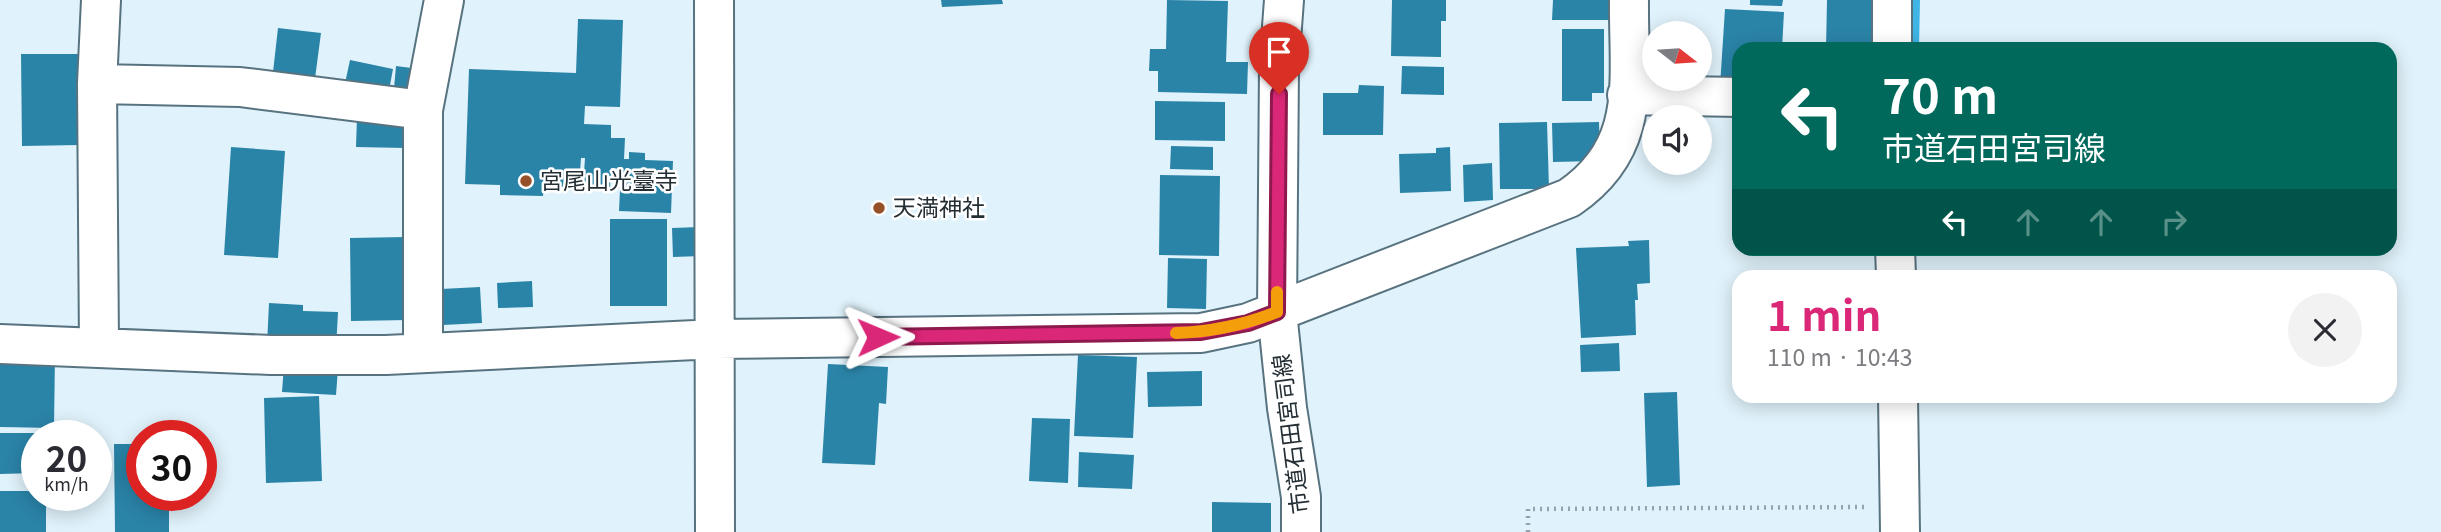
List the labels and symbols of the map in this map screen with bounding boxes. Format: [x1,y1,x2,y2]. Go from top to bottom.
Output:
north arrow [1642,21,1712,91]
pin [1249,22,1309,94]
place label: 宮尾山光臺寺 [540,162,678,196]
marker: 宮尾山光臺寺 [518,173,534,189]
place label: 天満神社 [893,189,985,223]
marker: 天満神社 [871,200,887,216]
position arrow [841,300,915,374]
street label: 市道石田宮司線 [1262,352,1316,516]
speed limit sign: 30 [126,420,217,511]

